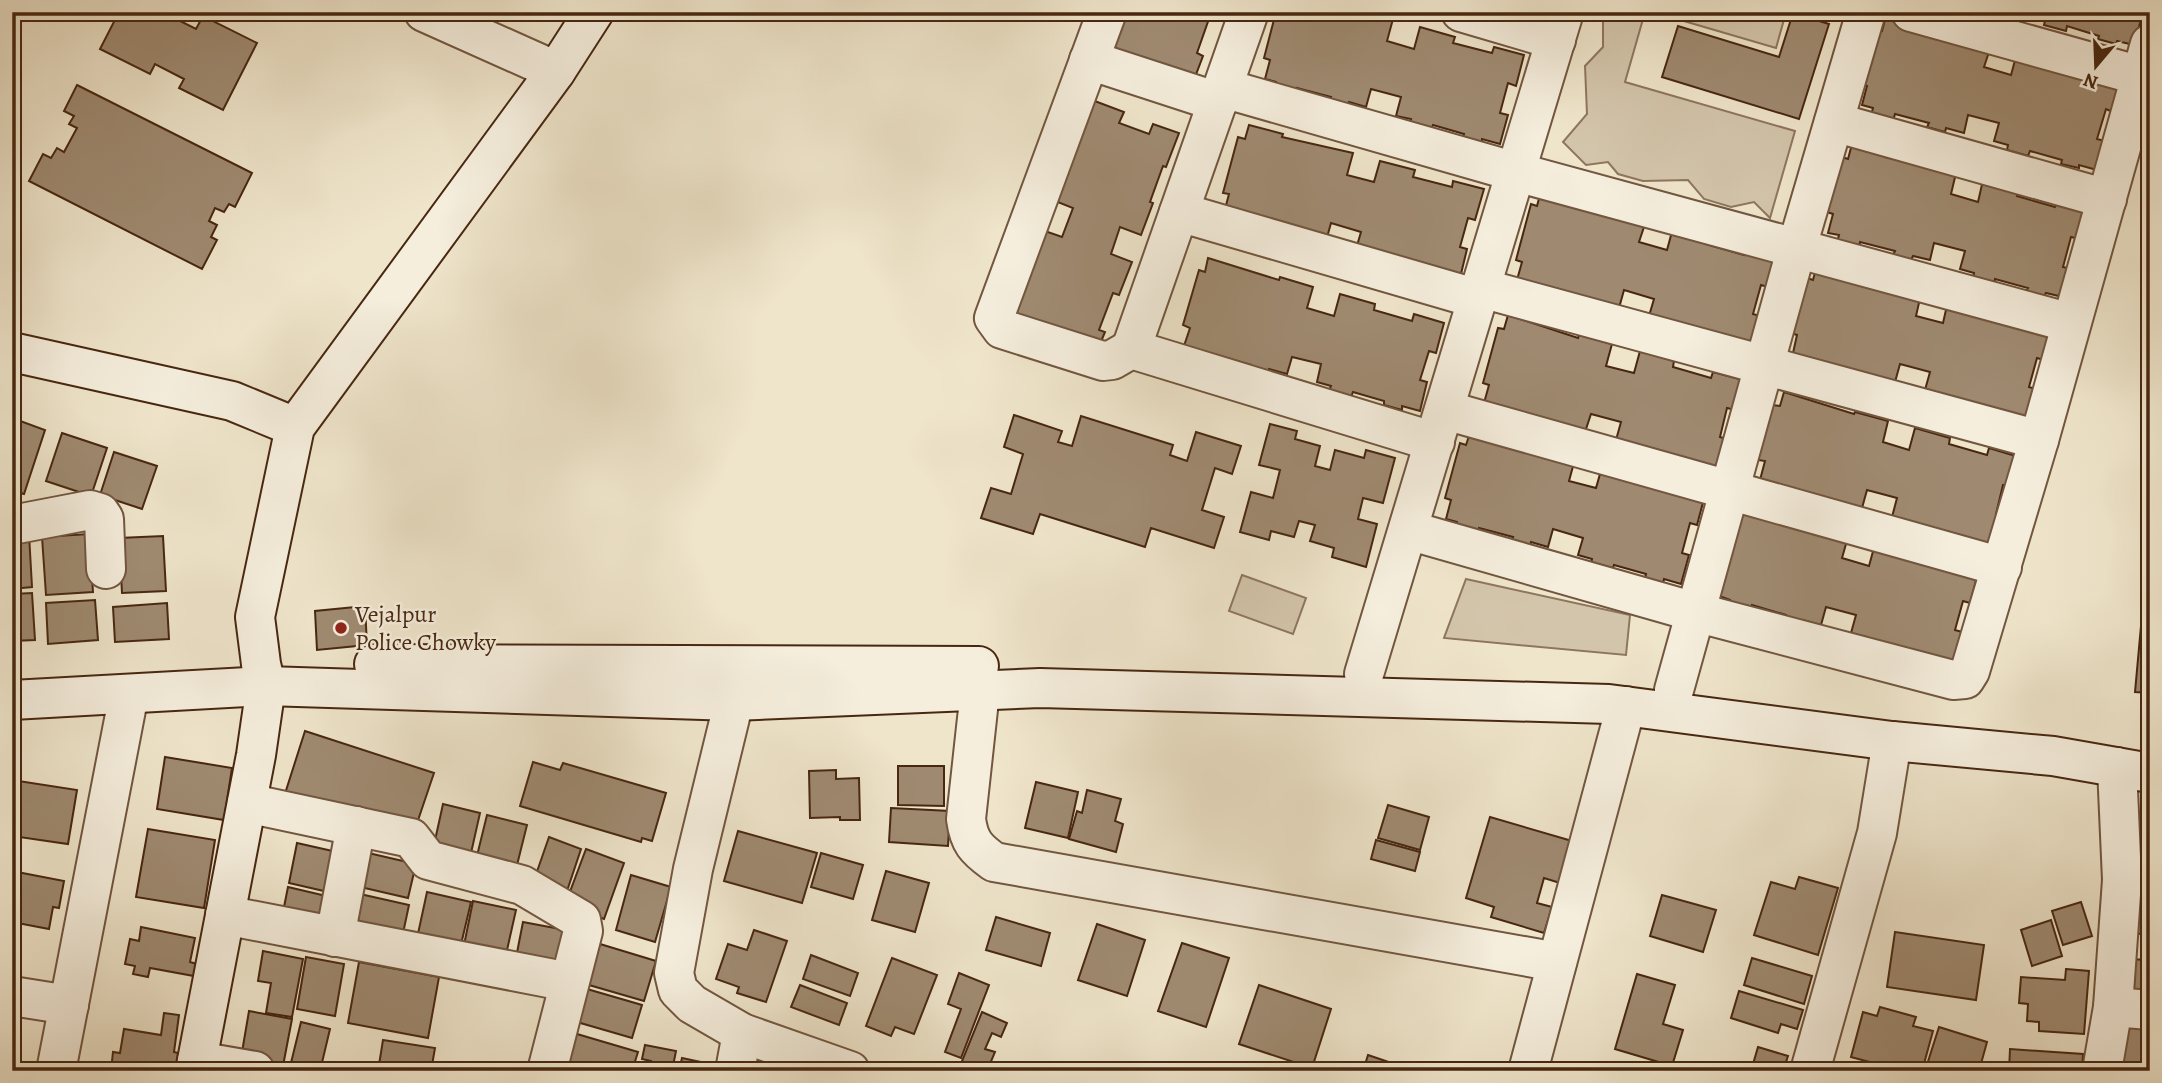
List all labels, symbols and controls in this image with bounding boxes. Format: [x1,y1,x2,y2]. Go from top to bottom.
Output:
north arrow [2060,32,2130,102]
text: N [2080,67,2102,96]
place label: Vejalpur Police Chowky [354,598,496,658]
marker: Vejalpur Police Chowky [333,620,349,636]

